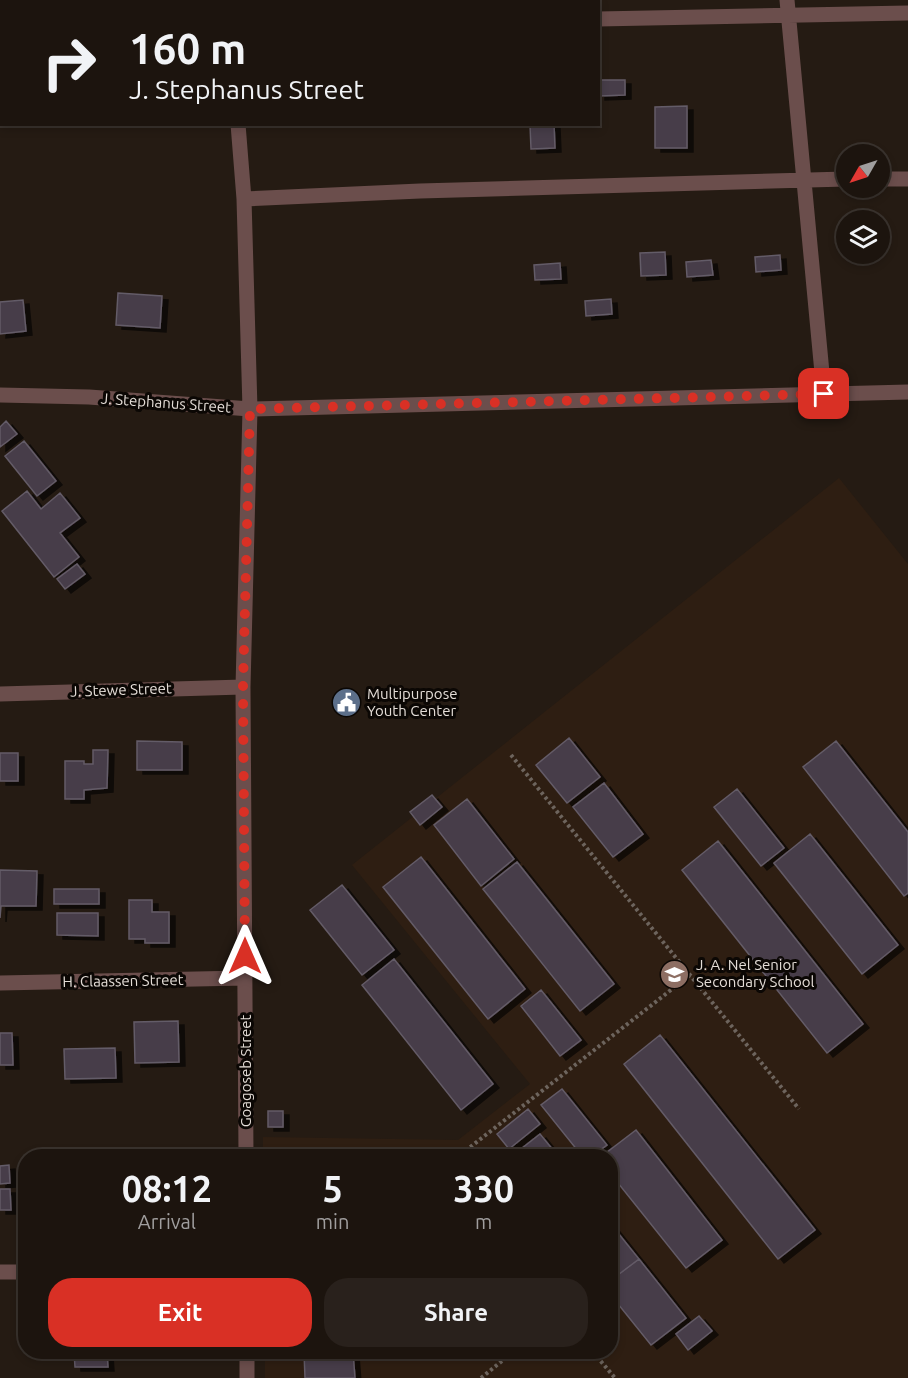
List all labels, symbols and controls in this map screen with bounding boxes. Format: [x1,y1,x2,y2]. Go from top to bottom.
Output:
icon: right [30,24,108,102]
text: 160 m [129,25,246,72]
text: J. Stephanus Street [129,74,364,104]
north arrow [836,144,890,198]
map controls [836,144,890,264]
button: layers [836,210,890,264]
pin [798,368,849,419]
icon: arrive [807,377,840,410]
street label: J. Stephanus Street [100,389,232,416]
street label: J. Stewe Street [70,679,172,700]
place label: Multipurpose Youth Center [367,685,457,719]
public building icon: Multipurpose Youth Center [330,687,362,719]
position arrow [213,924,277,988]
place label: J. A. Nel Senior Secondary School [696,956,815,990]
school or university icon: J. A. Nel Senior Secondary School [659,958,691,990]
street label: H. Claassen Street [62,971,184,990]
street label: Goagoseb Street [237,1015,254,1127]
text: 08:12 [122,1168,212,1209]
text: 5 [322,1168,343,1209]
text: 330 [453,1168,514,1209]
text: Arrival [138,1210,196,1233]
text: min [316,1210,349,1233]
text: m [475,1210,492,1233]
button: Exit [48,1278,312,1347]
button: Share [324,1278,588,1347]

